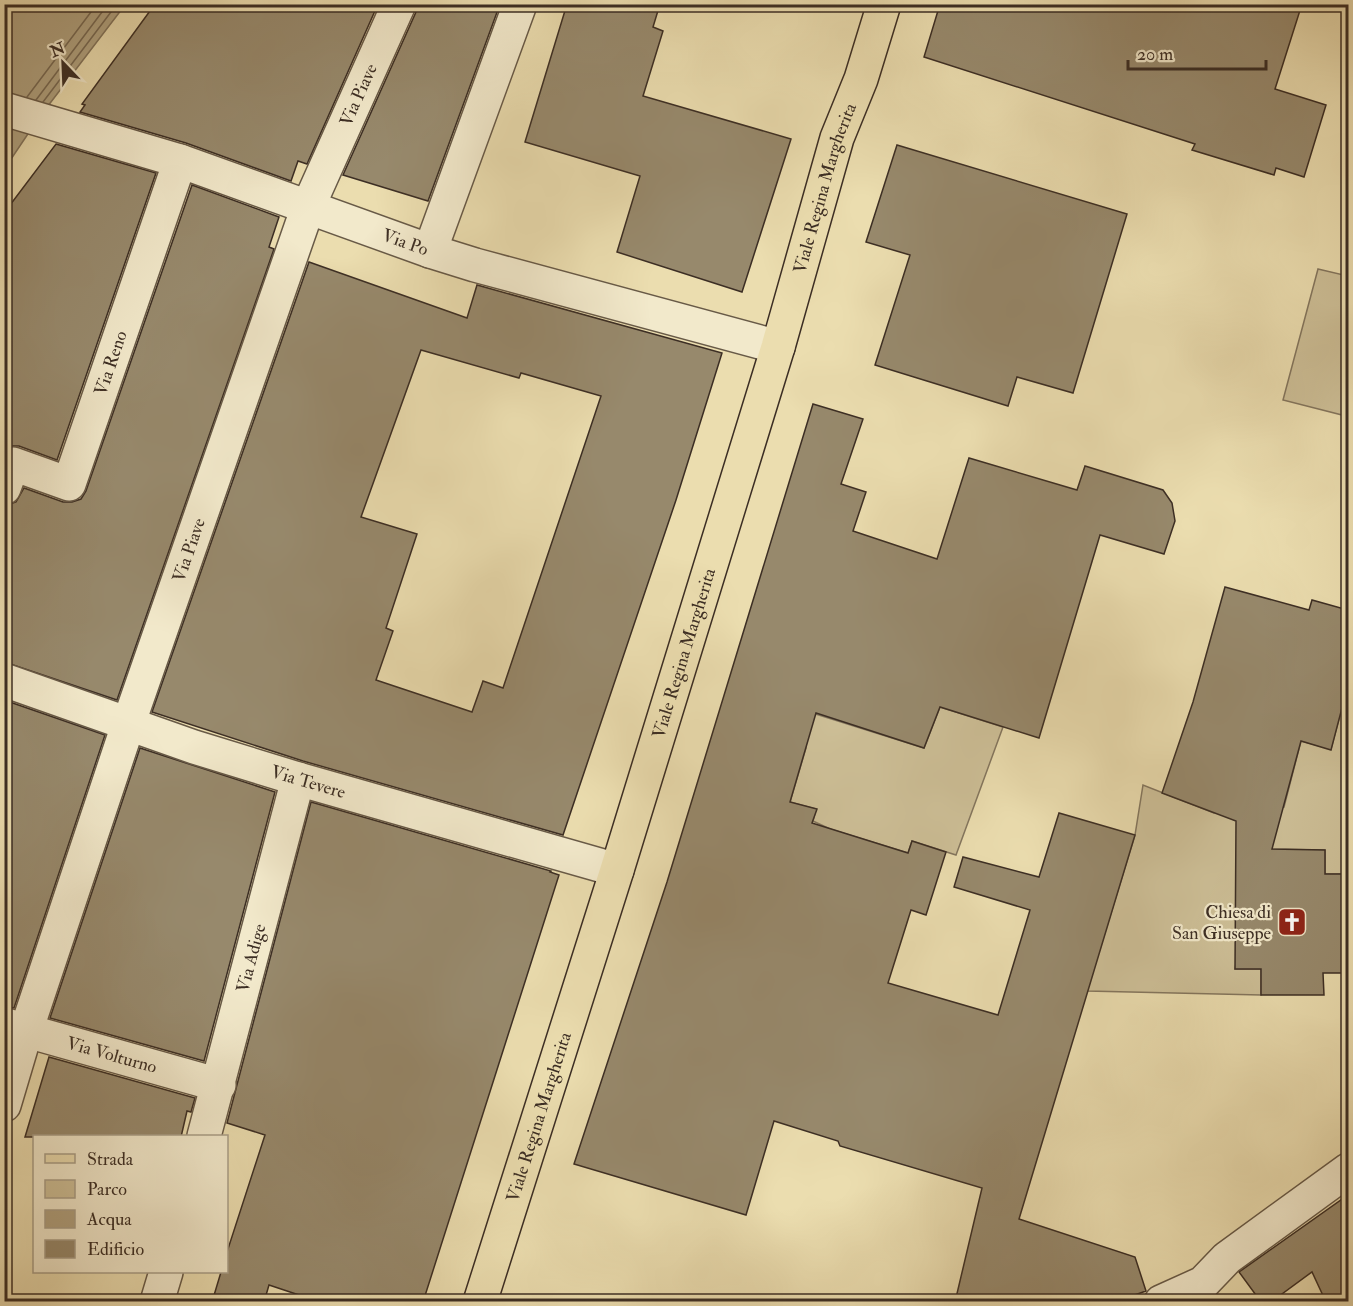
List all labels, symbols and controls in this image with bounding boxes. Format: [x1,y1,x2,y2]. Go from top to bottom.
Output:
north arrow [33,33,93,93]
scale bar [1128,33,1266,71]
text: N [46,38,69,63]
text: 20 m [1137,43,1173,66]
street label: Via Piave [335,60,383,130]
street label: Viale Regina Margherita [788,99,862,276]
street label: Via Po [379,224,432,262]
street label: Via Reno [89,328,133,399]
street label: Via Piave [168,515,211,585]
street label: Viale Regina Margherita [647,565,721,741]
street label: Via Tevere [268,760,349,804]
place label: Chiesa di San Giuseppe [1172,901,1271,945]
church icon: Chiesa di San Giuseppe [1276,906,1308,938]
street label: Via Adige [231,921,272,995]
street label: Viale Regina Margherita [501,1029,577,1205]
street label: Via Volturno [64,1032,160,1079]
legend [33,1135,228,1273]
text: Strada [87,1148,134,1171]
text: Parco [87,1178,127,1201]
text: Acqua [86,1208,132,1231]
text: Edificio [87,1238,144,1261]

